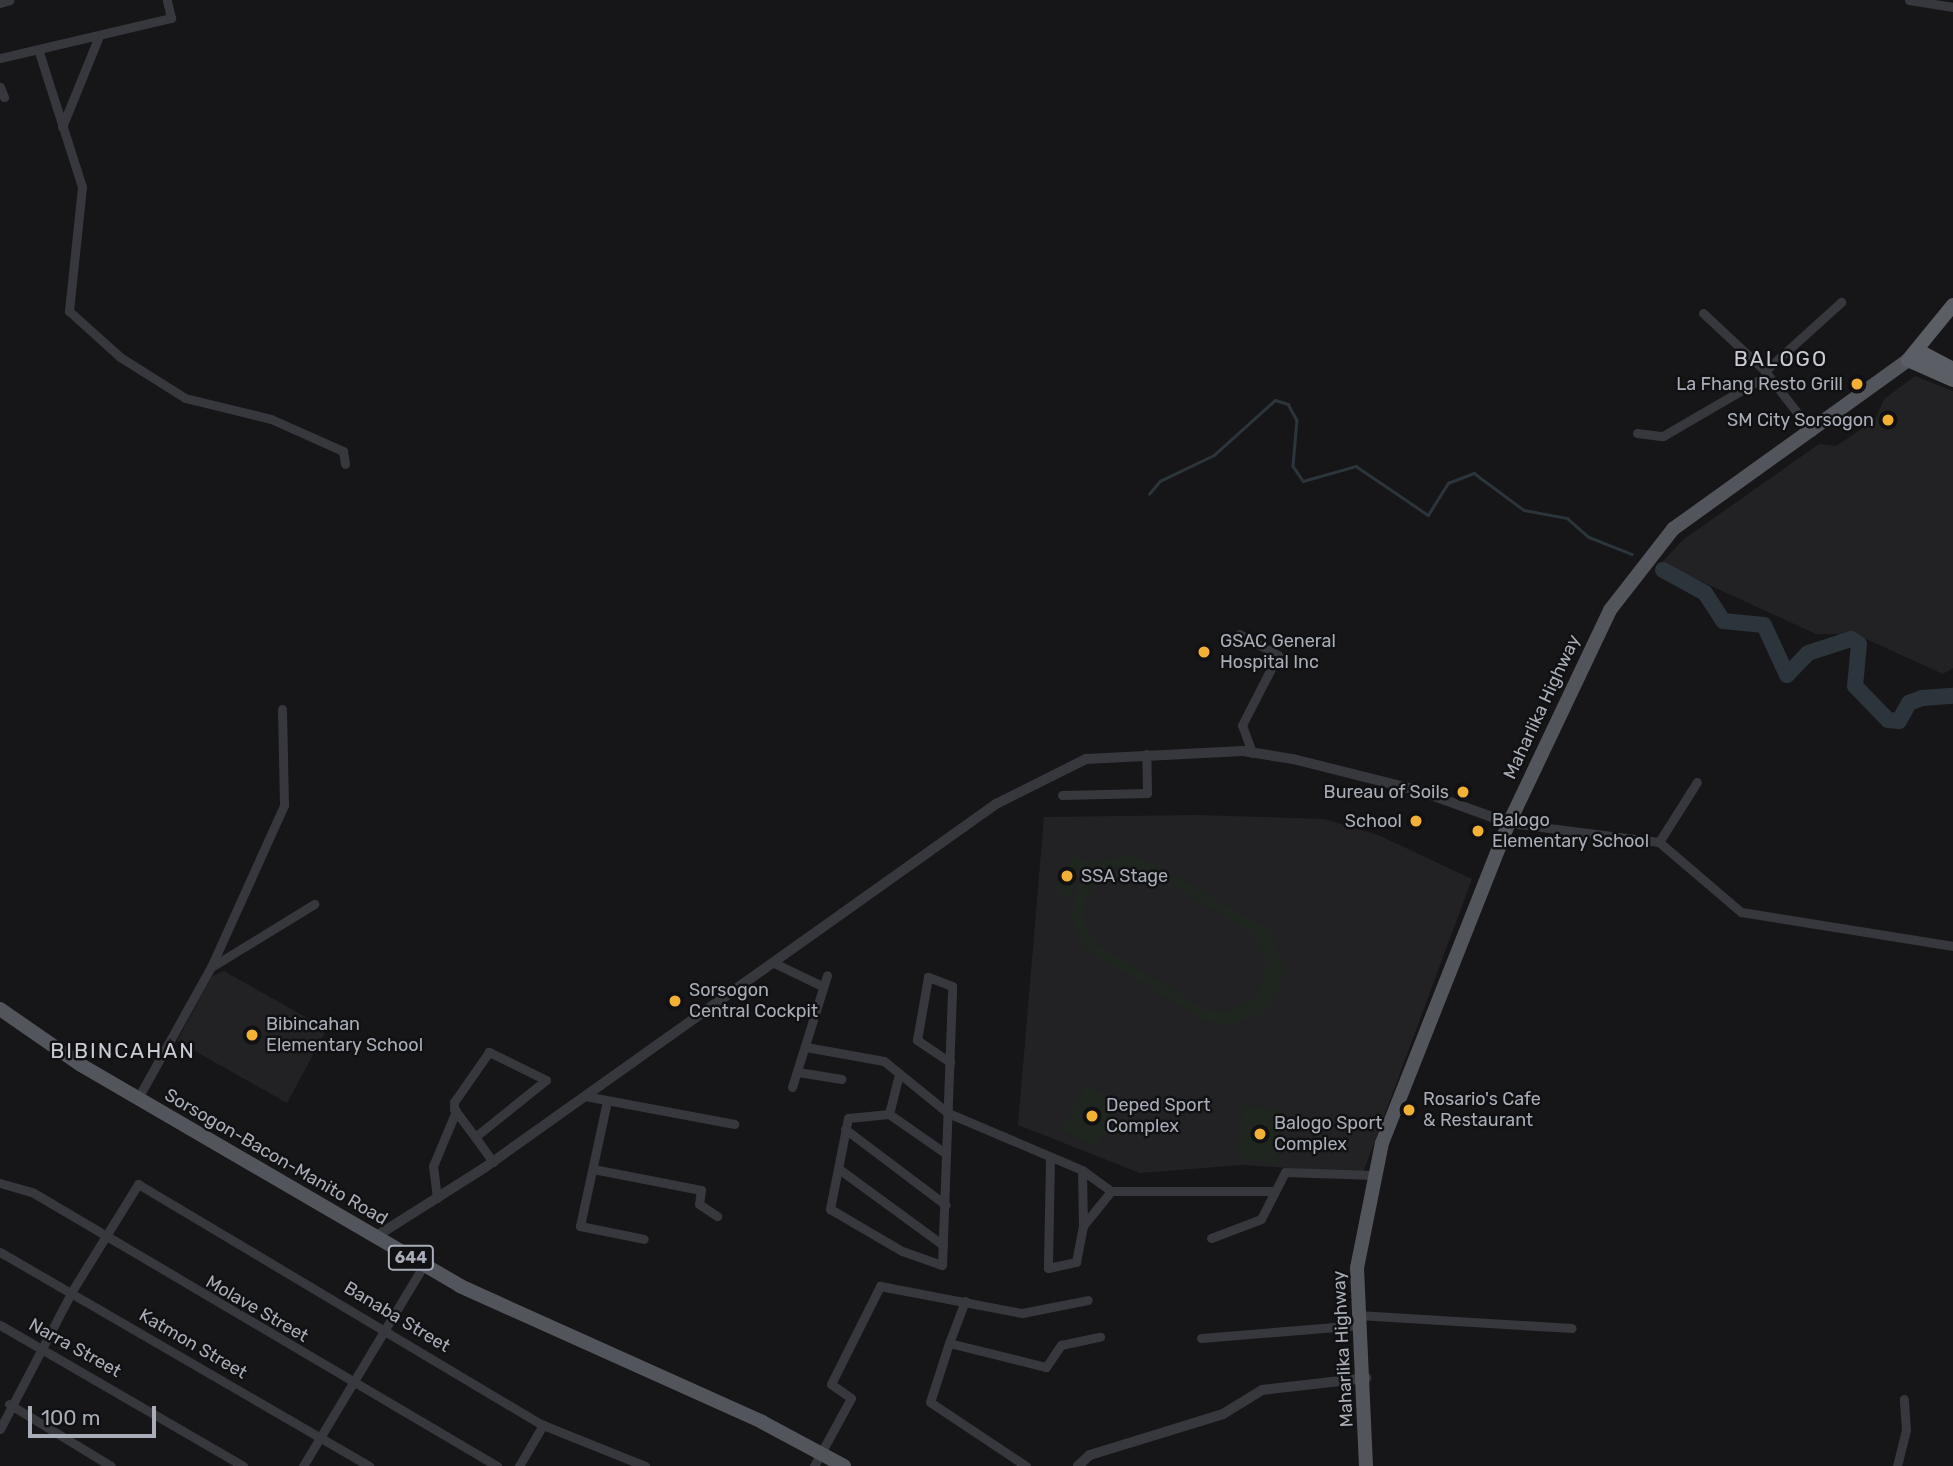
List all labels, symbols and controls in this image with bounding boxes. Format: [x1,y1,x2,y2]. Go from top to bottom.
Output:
district label: BALOGO [1735,346,1827,372]
place label: La Fhang Resto Grill [1676,373,1843,395]
marker: La Fhang Resto Grill [1849,376,1865,392]
place label: SM City Sorsogon [1727,409,1874,431]
marker: SM City Sorsogon [1880,412,1896,428]
place label: GSAC General Hospital Inc [1220,631,1336,674]
street label: Maharlika Highway [1499,631,1585,783]
marker: GSAC General Hospital Inc [1194,642,1214,662]
place label: Bureau of Soils [1323,781,1449,803]
marker: Bureau of Soils [1455,784,1471,800]
place label: School [1345,810,1402,832]
place label: Balogo Elementary School [1492,810,1650,852]
marker: School [1408,813,1424,829]
marker: Balogo Elementary School [1470,823,1486,839]
place label: SSA Stage [1081,865,1169,887]
marker: SSA Stage [1059,868,1075,884]
place label: Sorsogon Central Cockpit [689,980,818,1023]
marker: Sorsogon Central Cockpit [667,993,683,1009]
place label: Bibincahan Elementary School [266,1014,424,1056]
marker: Bibincahan Elementary School [244,1027,260,1043]
district label: BIBINCAHAN [51,1038,195,1064]
street label: Sorsogon-Bacon-Manito Road [161,1084,391,1230]
place label: Rosario's Cafe & Restaurant [1423,1089,1541,1132]
place label: Deped Sport Complex [1106,1095,1211,1138]
marker: Rosario's Cafe & Restaurant [1401,1102,1417,1118]
marker: Deped Sport Complex [1084,1108,1100,1124]
place label: Balogo Sport Complex [1274,1113,1382,1156]
marker: Balogo Sport Complex [1252,1126,1268,1142]
road number: 644 [386,1246,436,1270]
street label: Maharlika Highway [1328,1270,1358,1428]
street label: Molave Street [202,1271,312,1347]
street label: Banaba Street [340,1277,454,1357]
street label: Katmon Street [135,1304,251,1384]
street label: Narra Street [25,1314,125,1382]
scale bar [32,1392,159,1436]
text: 100 m [41,1405,100,1430]

